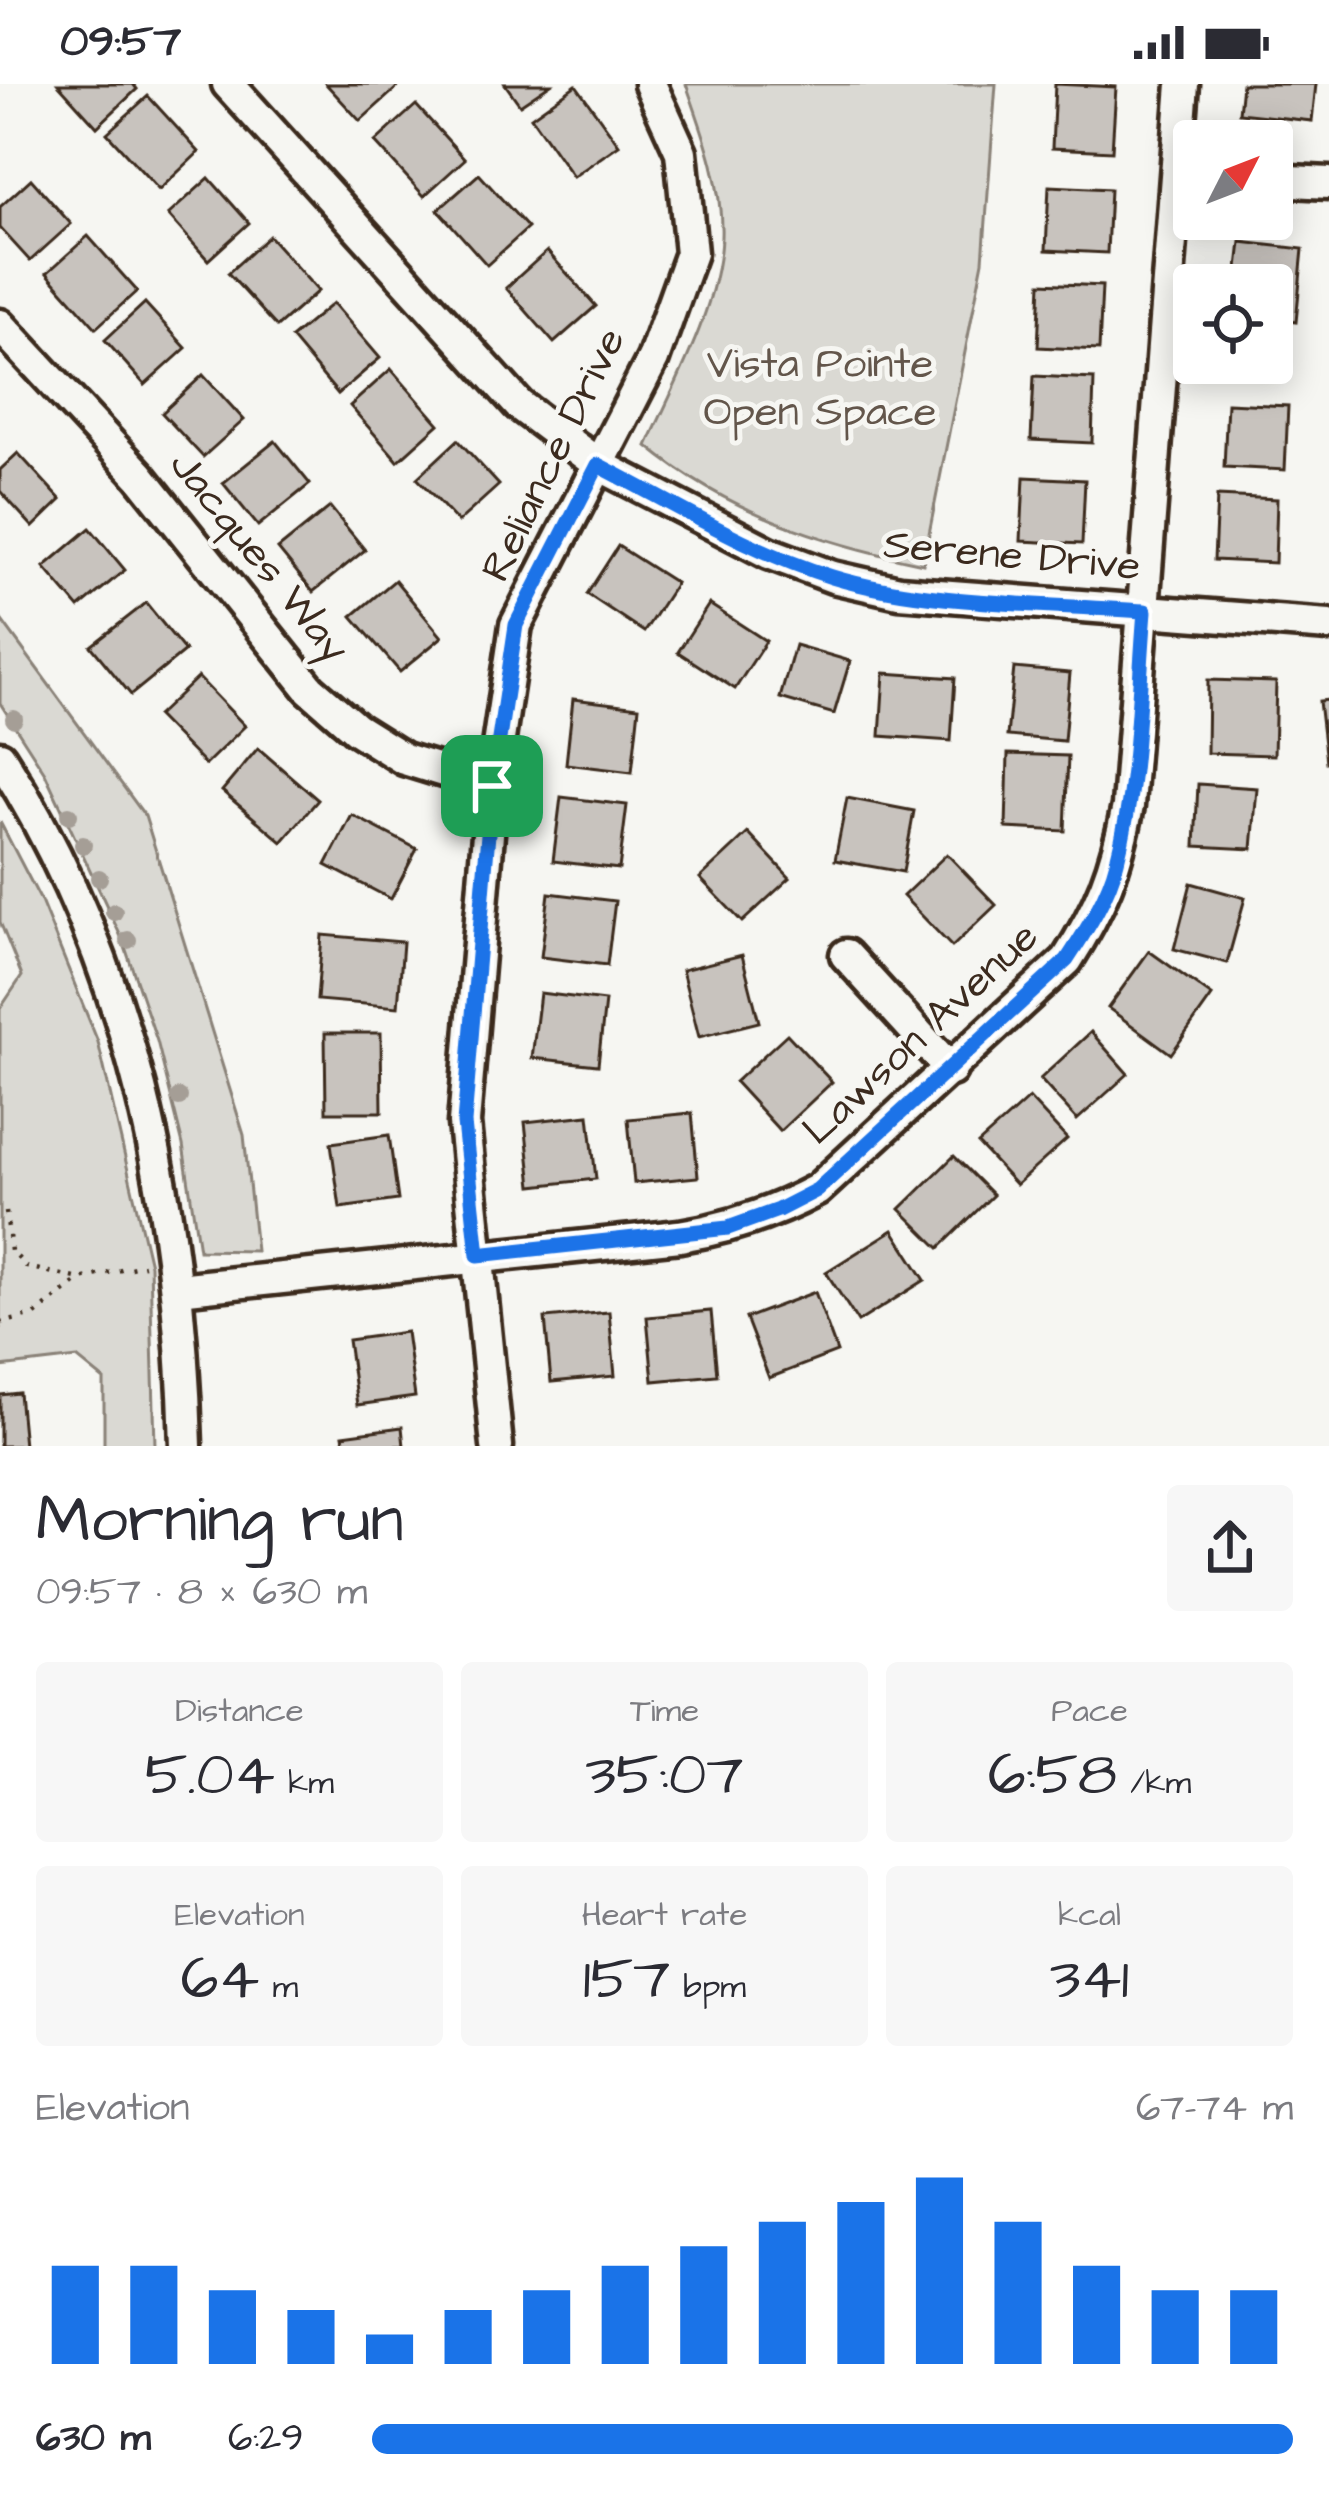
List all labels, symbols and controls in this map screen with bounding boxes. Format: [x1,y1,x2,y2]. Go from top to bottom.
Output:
text: 09:57 [60,11,181,73]
north arrow [1173,120,1293,240]
map controls [1173,120,1293,384]
button: locate [1173,264,1293,384]
street label: Reliance Drive [468,319,640,591]
park label: Vista Pointe Open Space [703,336,937,442]
street label: Jacques Way [155,439,363,676]
street label: Serene Drive [881,516,1143,596]
pin [441,735,543,837]
icon: arrive [459,753,525,819]
street label: Lawson Avenue [790,909,1052,1159]
text: Morning run [36,1475,404,1567]
button: share [1167,1485,1293,1611]
text: 09:57 · 8 × 630 m [36,1566,367,1620]
text: Distance [175,1688,304,1734]
text: Time [630,1688,699,1734]
text: Pace [1051,1688,1128,1734]
text: 5.04 [145,1734,275,1817]
text: 35:07 [586,1734,743,1817]
text: 6:58 [988,1734,1117,1817]
text: km [275,1760,334,1806]
text: /km [1117,1760,1191,1806]
text: Elevation [175,1892,304,1938]
text: Heart rate [582,1892,747,1938]
text: kcal [1058,1892,1121,1938]
text: 64 [181,1938,259,2021]
text: 157 [583,1938,670,2021]
text: 341 [1050,1938,1129,2021]
text: m [259,1964,298,2010]
text: bpm [670,1964,746,2010]
text: Elevation [36,2082,190,2136]
text: 67–74 m [1136,2082,1293,2136]
text: 630 m [36,2412,151,2466]
text: 6:29 [228,2412,304,2466]

